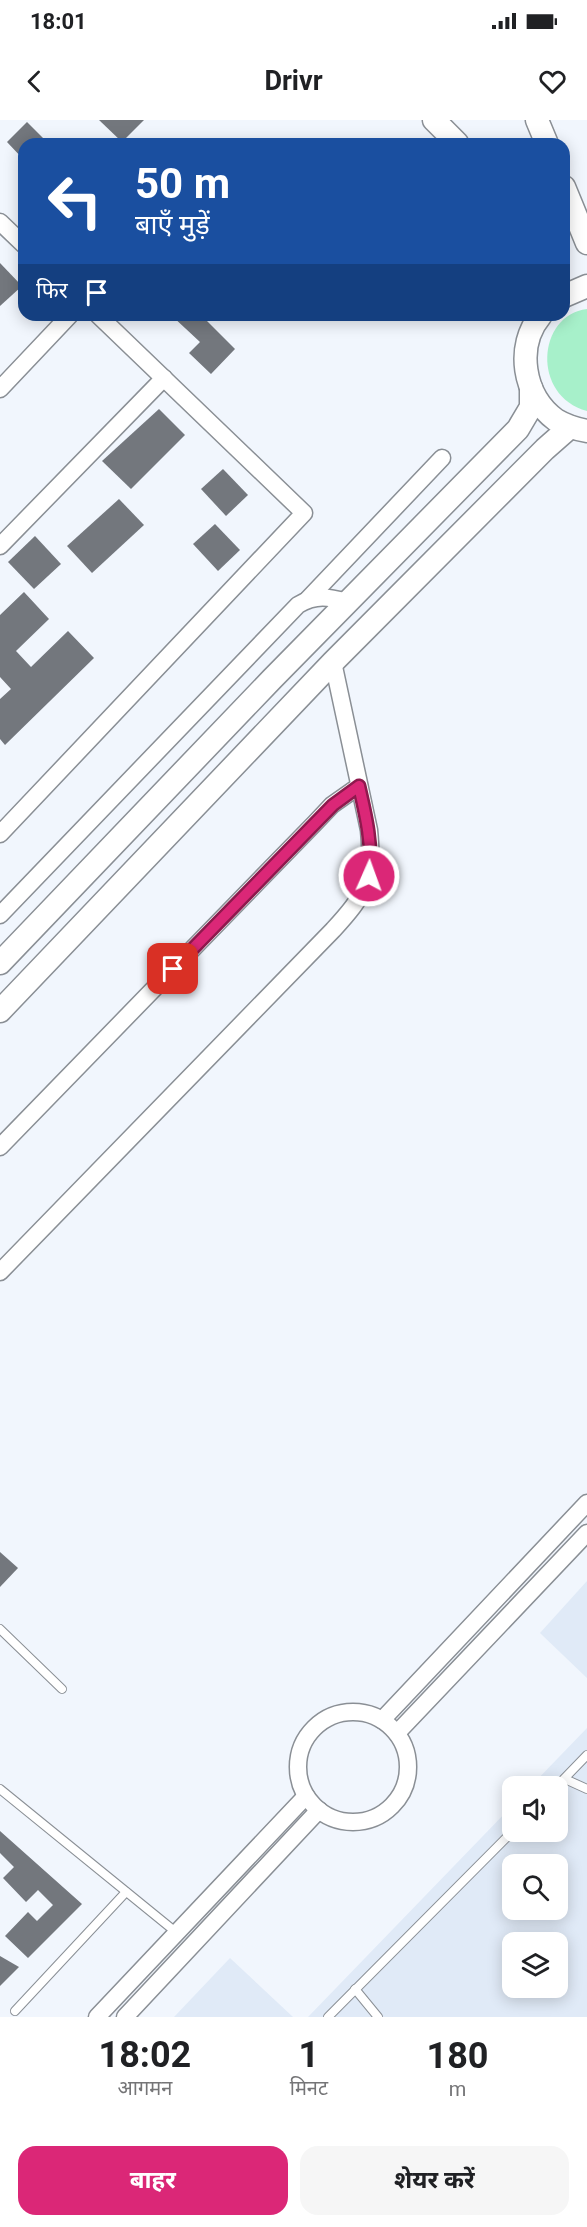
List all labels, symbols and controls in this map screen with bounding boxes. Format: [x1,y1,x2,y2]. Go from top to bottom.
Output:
text: 18:01 [30,9,87,34]
icon: back [18,65,51,98]
text: Drivr [264,65,323,97]
icon: heart [536,65,569,98]
text: 50 m [135,159,230,208]
icon: left [36,162,114,240]
text: बाएँ मुड़ें [135,209,210,241]
icon: arrive [80,276,113,309]
text: फिर [36,278,68,303]
position arrow [337,844,401,908]
pin [147,943,198,994]
icon: arrive [156,952,189,985]
map controls [502,1776,568,1998]
button: sound [502,1776,568,1842]
button: search [502,1854,568,1920]
button: layers [502,1932,568,1998]
text: 18:02 [98,2034,191,2076]
text: 1 [299,2034,319,2076]
text: 180 [427,2035,489,2077]
text: आगमन [117,2076,172,2100]
text: मिनट [290,2076,328,2100]
text: m [449,2077,466,2101]
button: बाहर [18,2146,288,2215]
button: शेयर करें [300,2146,569,2215]

